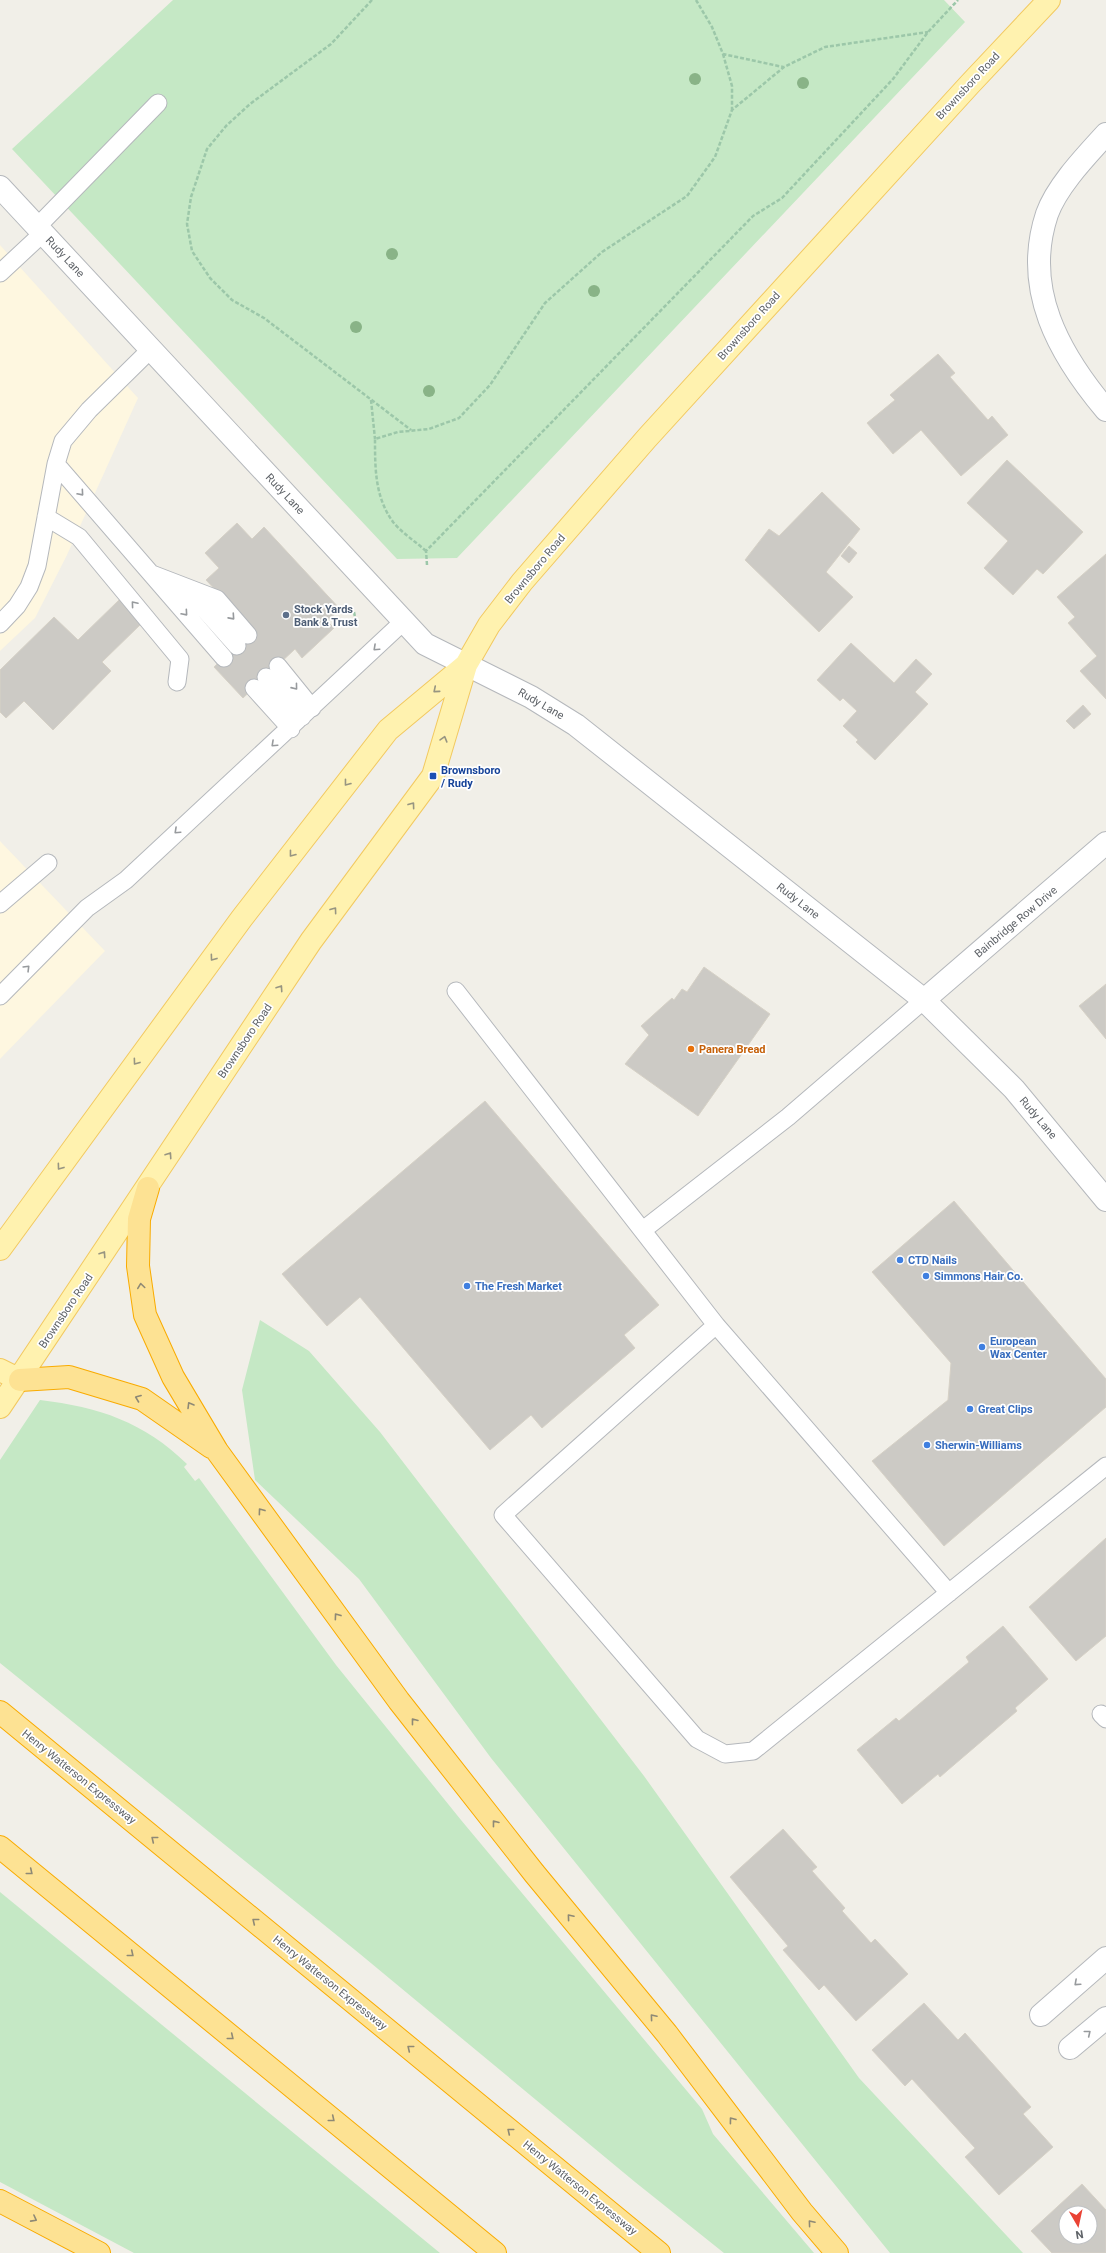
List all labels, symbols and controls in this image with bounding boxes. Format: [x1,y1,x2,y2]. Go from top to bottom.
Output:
street label: Brownsboro Road [934,50,1002,122]
street label: Rudy Lane [43,234,87,280]
street label: Brownsboro Road [715,289,783,363]
street label: Rudy Lane [263,471,307,517]
one-way arrow [77,489,84,496]
street label: Brownsboro Road [502,531,568,607]
one-way arrow [132,601,139,608]
place label: Stock Yards Bank & Trust [294,603,358,629]
one-way arrow [180,608,187,615]
marker: Stock Yards Bank & Trust [281,610,291,620]
one-way arrow [228,612,235,620]
one-way arrow [373,643,381,651]
one-way arrow [290,682,297,689]
one-way arrow [434,685,441,692]
street label: Rudy Lane [516,686,566,722]
one-way arrow [439,735,448,742]
one-way arrow [271,740,279,747]
place label: Brownsboro / Rudy [440,764,500,790]
marker: Brownsboro / Rudy [428,771,438,781]
one-way arrow [345,779,352,786]
one-way arrow [407,803,414,810]
one-way arrow [174,827,182,834]
one-way arrow [290,850,297,857]
street label: Rudy Lane [774,880,822,922]
street label: Bainbridge Row Drive [972,884,1060,960]
one-way arrow [329,907,336,914]
one-way arrow [211,953,218,960]
one-way arrow [23,965,30,973]
one-way arrow [275,986,282,993]
street label: Brownsboro Road [215,1001,275,1081]
place label: Panera Bread [699,1043,765,1056]
marker: Panera Bread [686,1044,696,1054]
one-way arrow [134,1058,141,1065]
street label: Rudy Lane [1017,1094,1059,1142]
one-way arrow [164,1152,172,1159]
one-way arrow [58,1163,65,1170]
one-way arrow [99,1251,106,1258]
place label: CTD Nails [908,1254,957,1267]
marker: CTD Nails [895,1255,905,1265]
place label: Simmons Hair Co. [934,1270,1023,1283]
street label: Brownsboro Road [36,1271,96,1351]
marker: Simmons Hair Co. [921,1271,931,1281]
place label: The Fresh Market [475,1280,562,1293]
marker: The Fresh Market [462,1281,472,1291]
one-way arrow [137,1283,146,1289]
place label: European Wax Center [990,1335,1047,1361]
marker: European Wax Center [977,1342,987,1352]
one-way arrow [135,1395,142,1403]
one-way arrow [187,1402,194,1409]
place label: Great Clips [978,1403,1033,1416]
marker: Great Clips [965,1404,975,1414]
place label: Sherwin-Williams [935,1439,1022,1452]
marker: Sherwin-Williams [922,1440,932,1450]
one-way arrow [258,1508,266,1515]
one-way arrow [334,1613,342,1620]
one-way arrow [412,1718,419,1725]
street label: Henry Watterson Expressway [19,1727,139,1827]
one-way arrow [492,1820,499,1827]
one-way arrow [152,1836,159,1843]
one-way arrow [26,1867,33,1874]
one-way arrow [567,1914,574,1922]
one-way arrow [252,1919,260,1926]
street label: Henry Watterson Expressway [270,1933,390,2033]
one-way arrow [126,1950,133,1957]
one-way arrow [1074,1979,1082,1986]
one-way arrow [650,2015,657,2022]
one-way arrow [1083,2030,1090,2037]
one-way arrow [227,2032,234,2039]
one-way arrow [407,2046,414,2053]
one-way arrow [327,2114,334,2121]
one-way arrow [730,2118,737,2125]
one-way arrow [507,2128,515,2135]
street label: Henry Watterson Expressway [520,2138,640,2238]
north arrow [1058,2205,1098,2245]
one-way arrow [30,2214,38,2222]
one-way arrow [809,2221,816,2228]
text: N [1074,2227,1084,2241]

